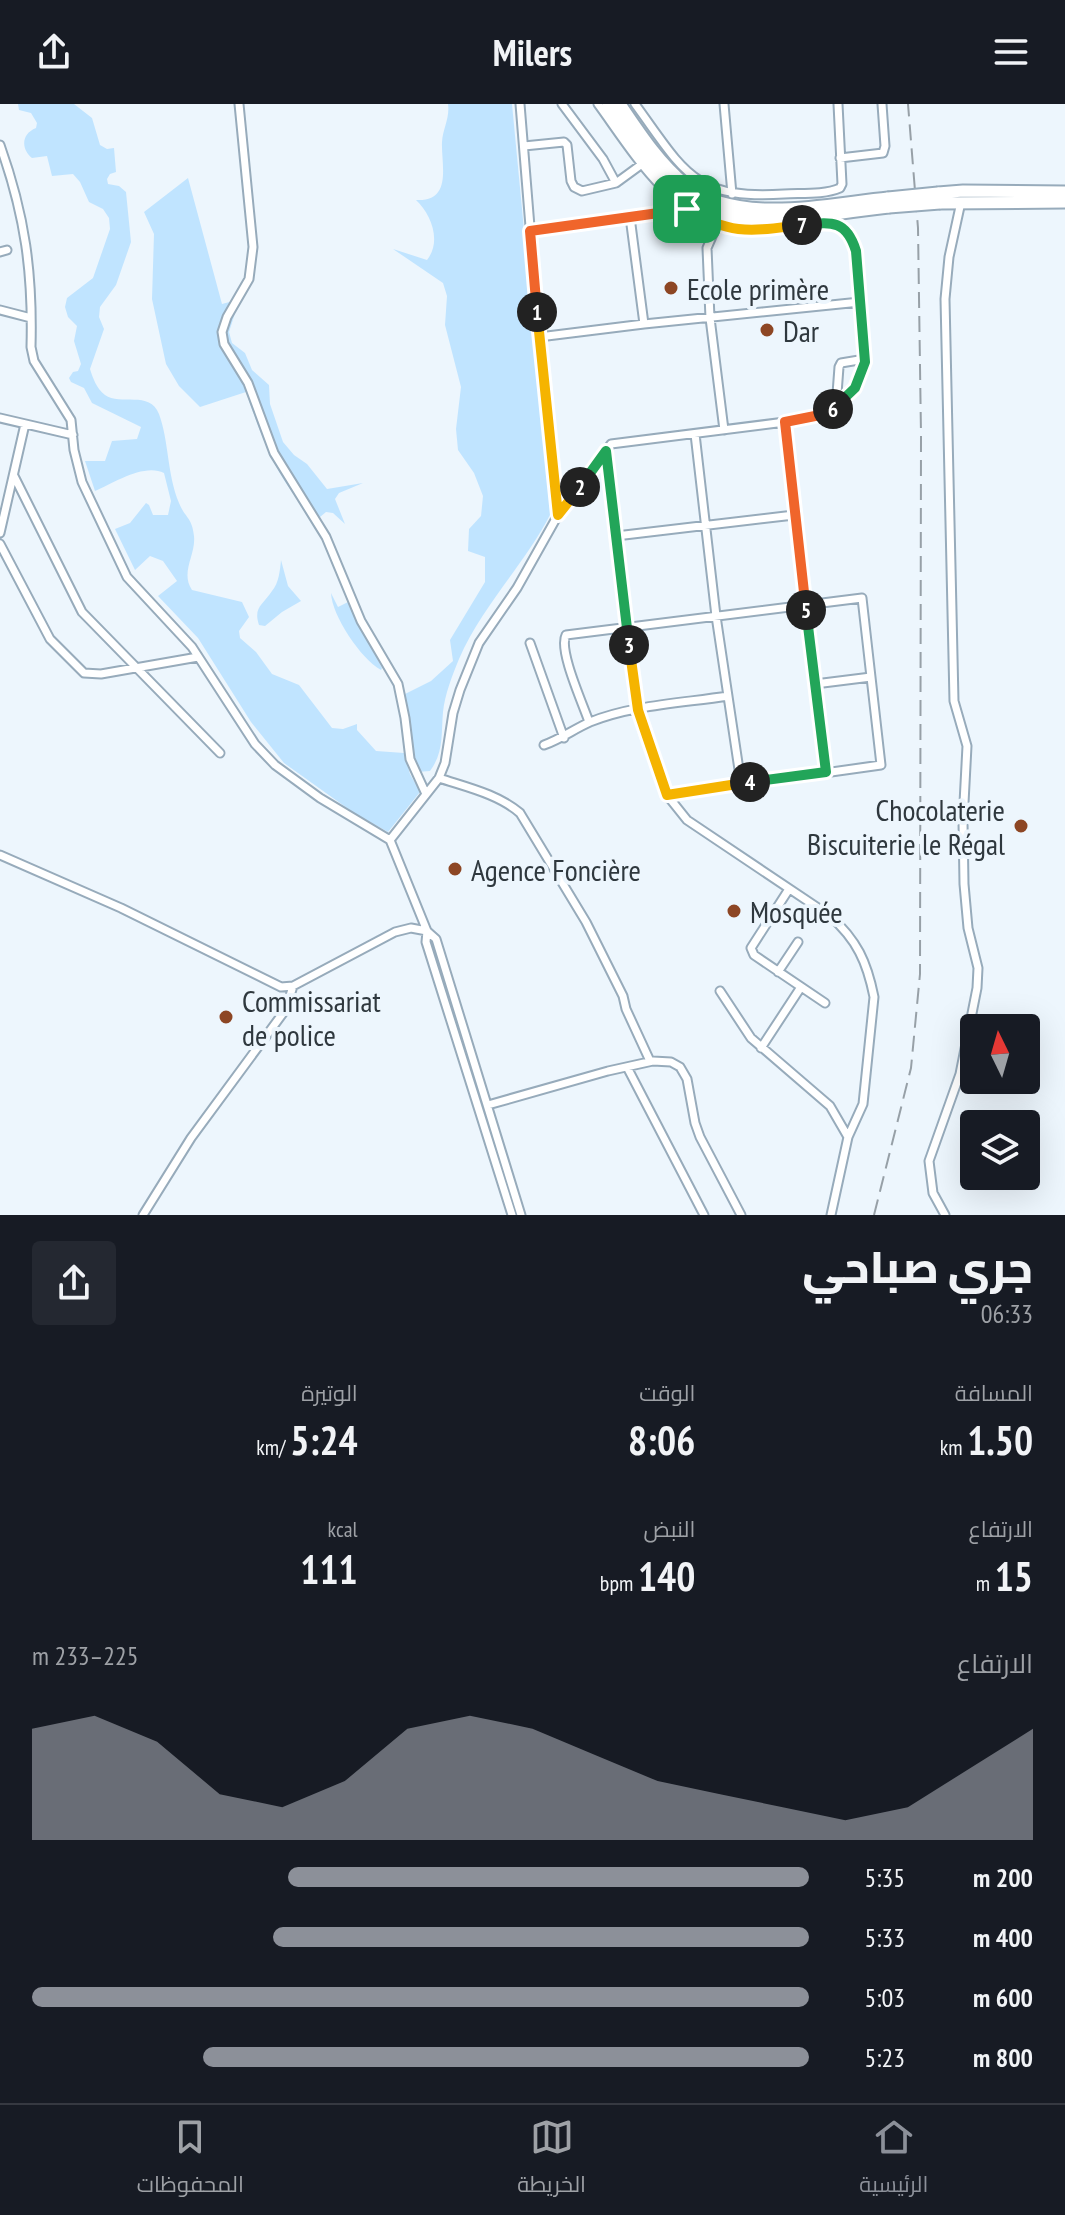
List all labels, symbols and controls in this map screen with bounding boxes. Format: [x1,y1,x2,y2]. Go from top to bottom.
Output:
text: Milers [493,29,572,76]
icon: share [32,30,76,74]
icon: menu [989,30,1033,74]
pin [653,175,721,243]
icon: arrive [665,187,709,231]
pin: 7 [782,205,822,245]
text: 7 [797,211,807,239]
place label: Ecole primère [687,269,829,308]
marker: Ecole primère [662,279,680,297]
pin: 1 [517,292,557,332]
text: 1 [532,298,542,326]
place label: Dar [783,311,820,350]
marker: Dar [758,321,776,339]
pin: 6 [813,389,853,429]
text: 6 [828,395,838,423]
pin: 2 [560,467,600,507]
text: 2 [575,473,585,501]
pin: 5 [786,590,826,630]
text: 5 [801,596,811,624]
pin: 3 [609,625,649,665]
text: 3 [624,631,634,659]
pin: 4 [730,762,770,802]
text: 4 [745,768,755,796]
place label: Chocolaterie Biscuiterie le Régal [807,790,1005,863]
marker: Chocolaterie Biscuiterie le Régal [1012,817,1030,835]
place label: Agence Foncière [471,850,641,889]
marker: Agence Foncière [446,860,464,878]
place label: Mosquée [750,892,843,931]
marker: Mosquée [725,902,743,920]
place label: Commissariat de police [242,981,381,1054]
marker: Commissariat de police [217,1008,235,1026]
north arrow [960,1014,1040,1094]
map controls [960,1014,1040,1190]
button: layers [960,1110,1040,1190]
text: جري صباحي [802,1238,1033,1295]
button: share [32,1241,116,1325]
text: 06:33 [981,1297,1033,1330]
text: الوتيرة [301,1379,358,1407]
text: الوقت [639,1379,695,1407]
text: المسافة [955,1379,1033,1407]
text: 5:24 [290,1414,358,1466]
text: 8:06 [628,1414,695,1466]
text: 1.50 [967,1414,1033,1466]
text: /km [256,1433,290,1461]
text: km [940,1433,967,1461]
text: kcal [328,1515,358,1543]
text: النبض [644,1515,695,1543]
text: الارتفاع [969,1515,1033,1543]
text: 111 [300,1543,358,1595]
text: 140 [638,1550,695,1602]
text: 15 [995,1550,1033,1602]
text: bpm [600,1569,638,1597]
text: m [976,1569,995,1597]
text: 225–233 m [32,1639,138,1672]
text: الارتفاع [957,1647,1033,1680]
text: 5:35 [865,1861,905,1894]
text: 200 m [973,1861,1033,1894]
text: 5:33 [865,1921,905,1954]
text: 400 m [973,1921,1033,1954]
text: 5:03 [865,1981,905,2014]
text: 600 m [973,1981,1033,2014]
text: 5:23 [865,2041,905,2074]
text: 800 m [973,2041,1033,2074]
tab: المحفوظات [137,2115,244,2205]
tab: الخريطة [517,2115,586,2205]
tab: الرئيسية [859,2115,928,2205]

